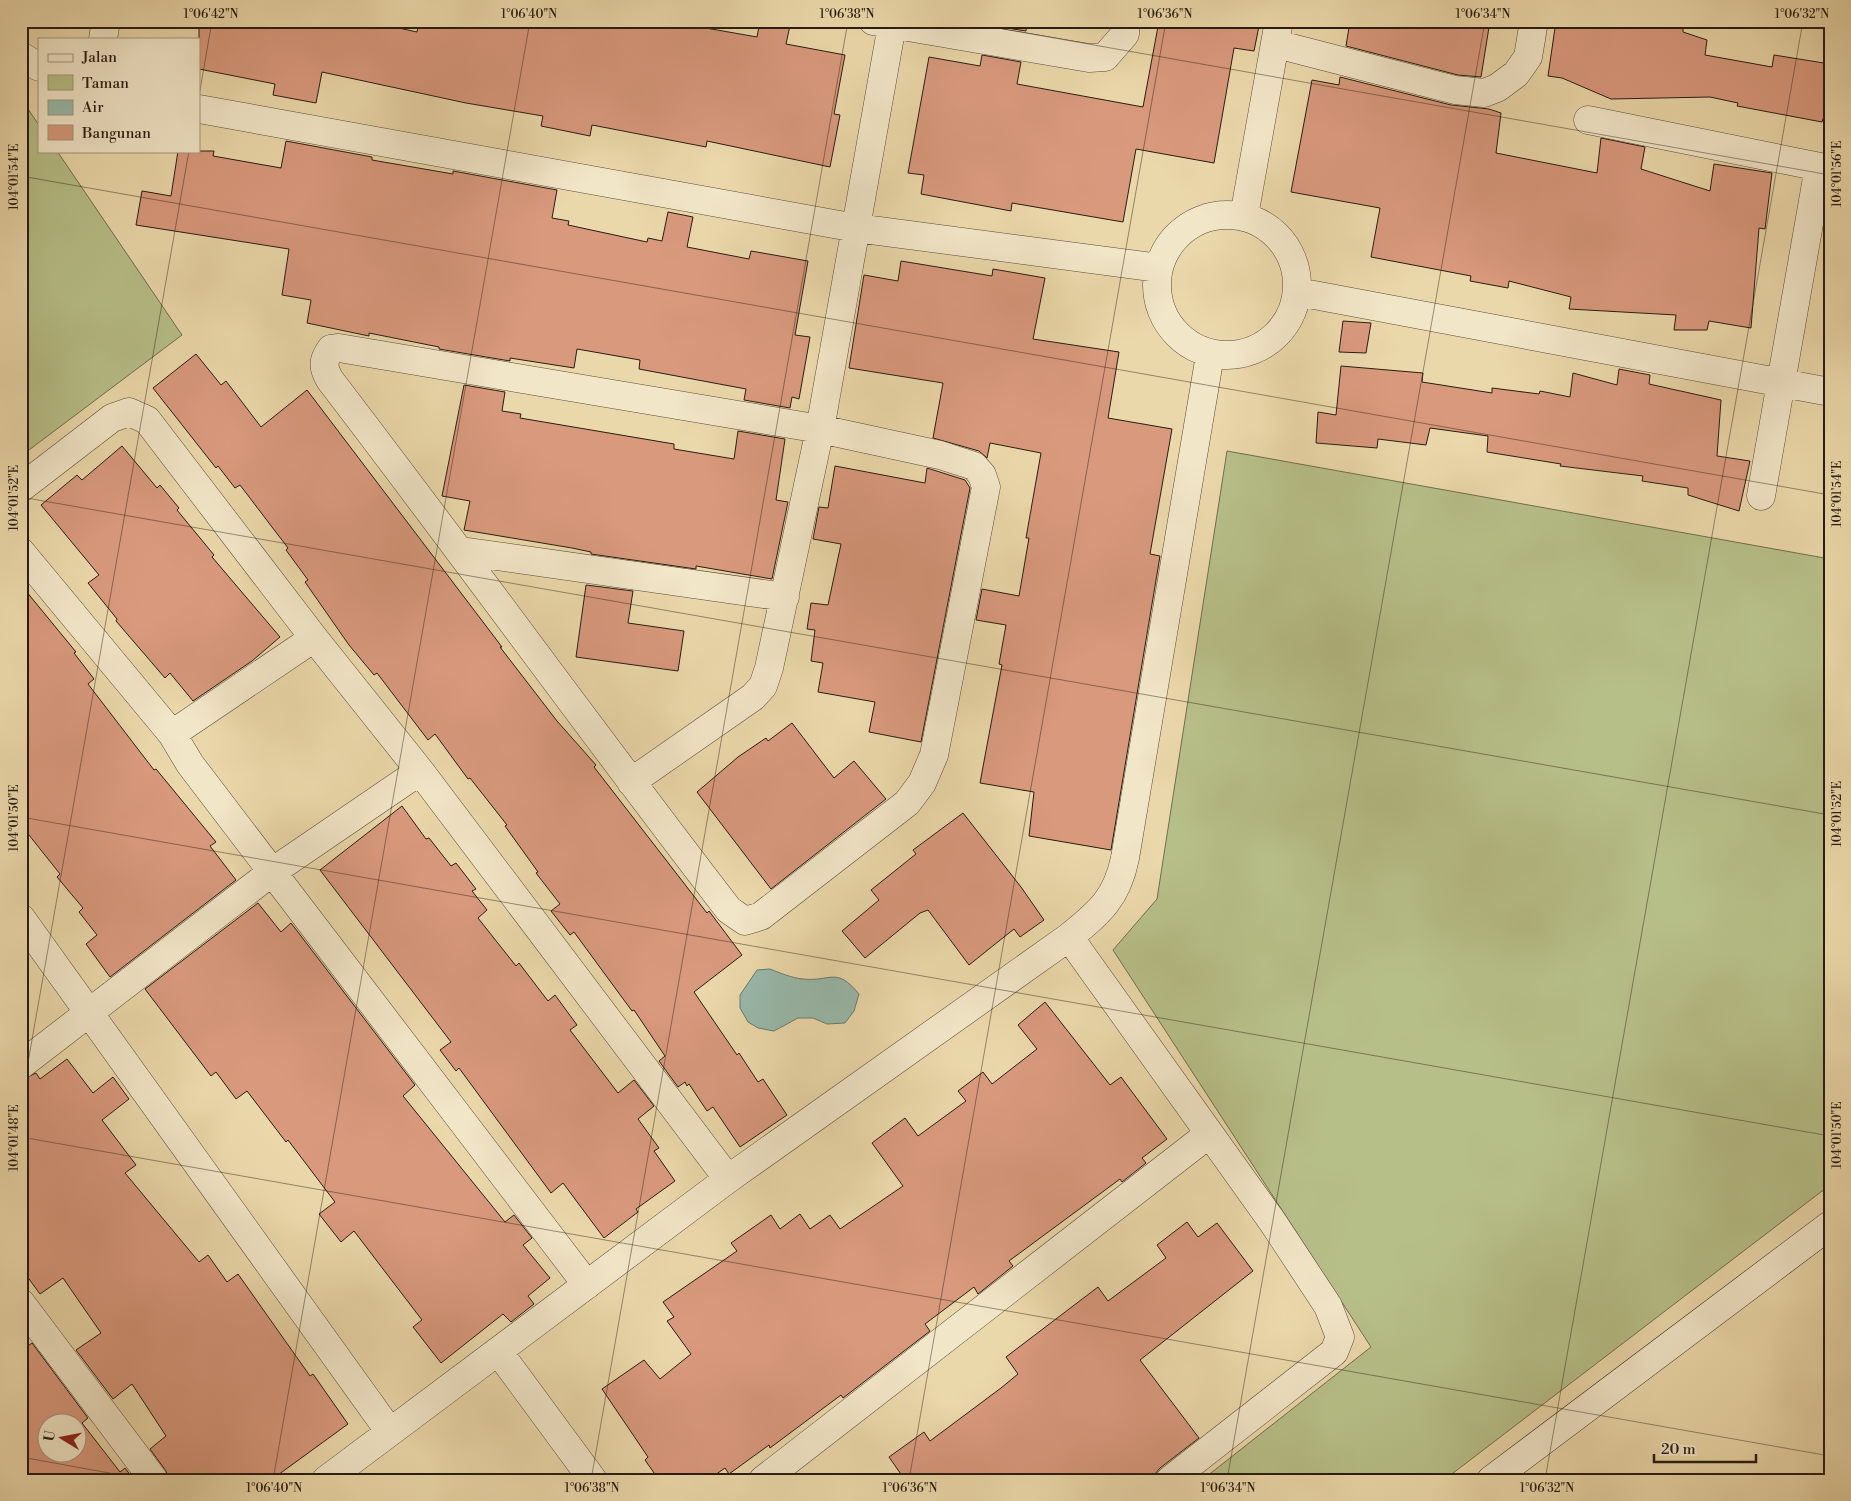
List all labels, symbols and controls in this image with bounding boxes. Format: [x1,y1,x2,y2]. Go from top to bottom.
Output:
text: 1°06'42"N [183,7,239,22]
text: 1°06'40"N [501,7,557,22]
text: 1°06'38"N [819,7,875,22]
text: 1°06'36"N [1137,7,1193,22]
text: 1°06'34"N [1455,7,1511,22]
text: 1°06'32"N [1775,7,1829,22]
legend [38,38,200,152]
text: Jalan [81,48,117,67]
text: Taman [82,74,129,93]
text: Air [81,98,104,117]
text: Bangunan [81,124,151,143]
text: 104°01'56"E [1830,141,1845,207]
text: 104°01'54"E [7,144,22,210]
text: 104°01'54"E [1830,461,1845,527]
text: 104°01'52"E [7,465,22,531]
text: 104°01'52"E [1830,781,1845,847]
text: 104°01'50"E [7,784,22,852]
text: 104°01'50"E [1830,1101,1845,1169]
text: 104°01'48"E [7,1104,22,1172]
north arrow [38,1414,88,1464]
text: U [40,1429,60,1443]
scale bar [1654,1431,1756,1463]
text: 20 m [1661,1440,1696,1459]
text: 1°06'40"N [246,1481,302,1496]
text: 1°06'38"N [564,1481,620,1496]
text: 1°06'36"N [882,1481,938,1496]
text: 1°06'34"N [1200,1481,1256,1496]
text: 1°06'32"N [1520,1481,1574,1496]

